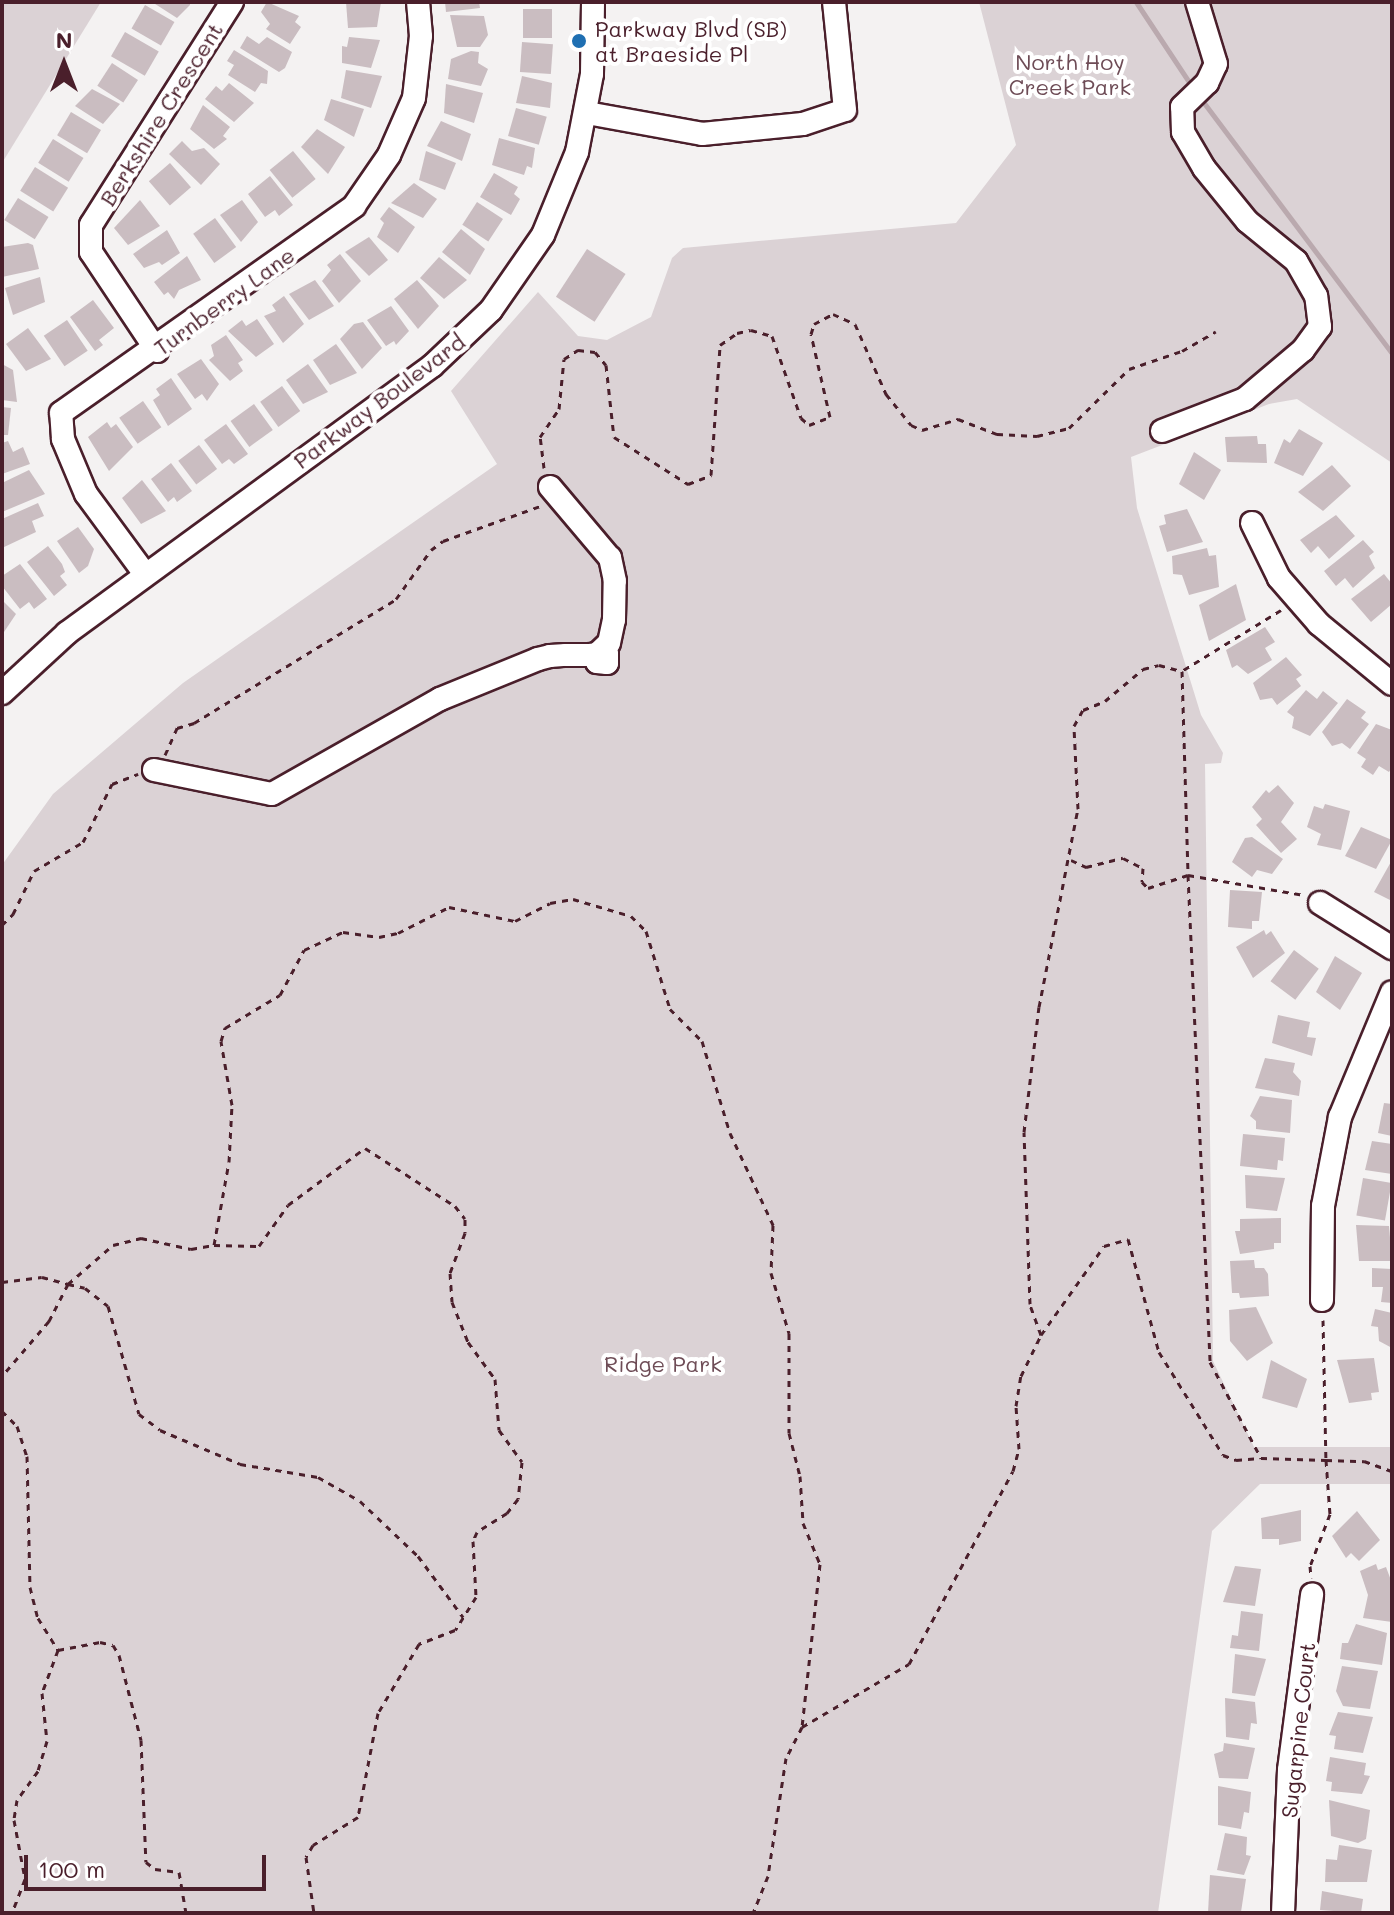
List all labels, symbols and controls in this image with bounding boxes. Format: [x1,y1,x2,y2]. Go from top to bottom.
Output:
place label: Parkway Blvd (SB) at Braeside Pl [595,15,787,66]
street label: Berkshire Crescent [94,18,228,210]
north arrow [24,24,104,104]
text: N [56,25,72,54]
marker: Parkway Blvd (SB) at Braeside Pl [570,32,588,50]
park label: North Hoy Creek Park [1009,48,1131,100]
street label: Turnberry Lane [149,241,299,361]
street label: Parkway Boulevard [288,328,470,474]
park label: Ridge Park [604,1351,722,1377]
street label: Sugarpine Court [1276,1641,1320,1819]
scale bar [28,1839,270,1889]
text: 100 m [38,1853,105,1884]

